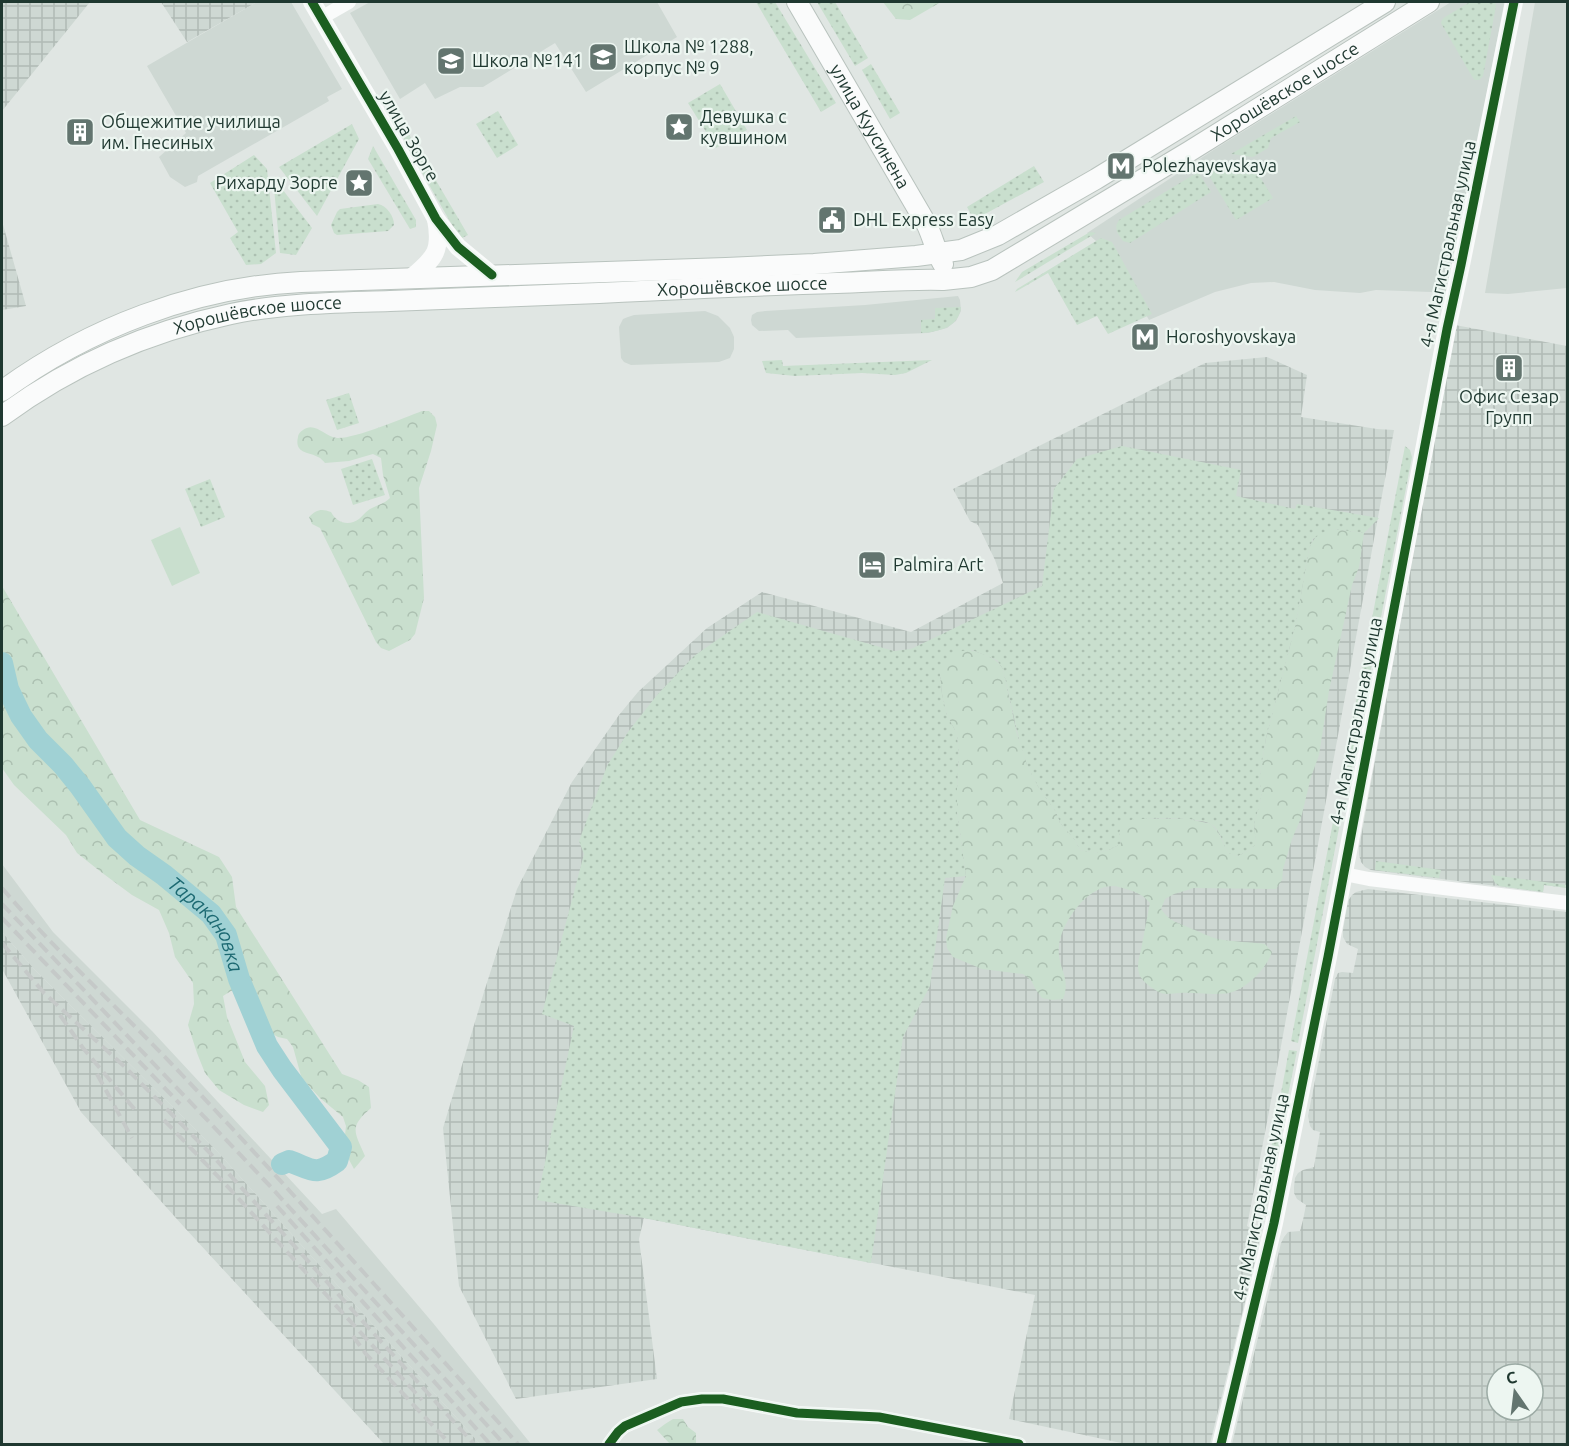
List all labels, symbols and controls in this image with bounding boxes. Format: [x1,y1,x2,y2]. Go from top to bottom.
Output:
place label: Школа № 1288, корпус № 9 [624,36,754,77]
street label: Хорошёвское шоссе [1207,37,1362,145]
school or university icon: Школа № 1288, корпус № 9 [587,41,619,73]
school or university icon: Школа №141 [435,45,467,77]
place label: Школа №141 [472,50,583,70]
street label: улица Куусинена [826,60,914,192]
street label: улица Зорге [376,86,444,185]
place label: Девушка с кувшином [700,106,787,147]
place label: Общежитие училища им. Гнесиных [101,111,281,152]
place icon: Девушка с кувшином [663,111,695,143]
building icon: Общежитие училища им. Гнесиных [64,116,96,148]
street label: 4-я Магистральная улица [1415,138,1479,349]
metro station icon: Polezhayevskaya [1105,150,1137,182]
place label: Polezhayevskaya [1142,155,1277,175]
place icon: Рихарду Зорге [343,167,375,199]
place label: Рихарду Зорге [216,172,338,192]
public building icon: DHL Express Easy [816,204,848,236]
place label: DHL Express Easy [853,209,994,229]
street label: Хорошёвское шоссе [656,272,828,299]
street label: Хорошёвское шоссе [171,292,342,338]
metro station icon: Horoshyovskaya [1129,321,1161,353]
place label: Horoshyovskaya [1166,326,1296,346]
building icon: Офис Сезар Групп [1493,352,1525,384]
place label: Офис Сезар Групп [1459,386,1559,427]
hotel icon: Palmira Art [856,549,888,581]
place label: Palmira Art [893,554,983,574]
street label: 4-я Магистральная улица [1325,615,1385,826]
water label: Таракановка [164,871,248,975]
street label: 4-я Магистральная улица [1228,1091,1292,1302]
north arrow [1485,1362,1545,1422]
text: С [1504,1367,1519,1387]

